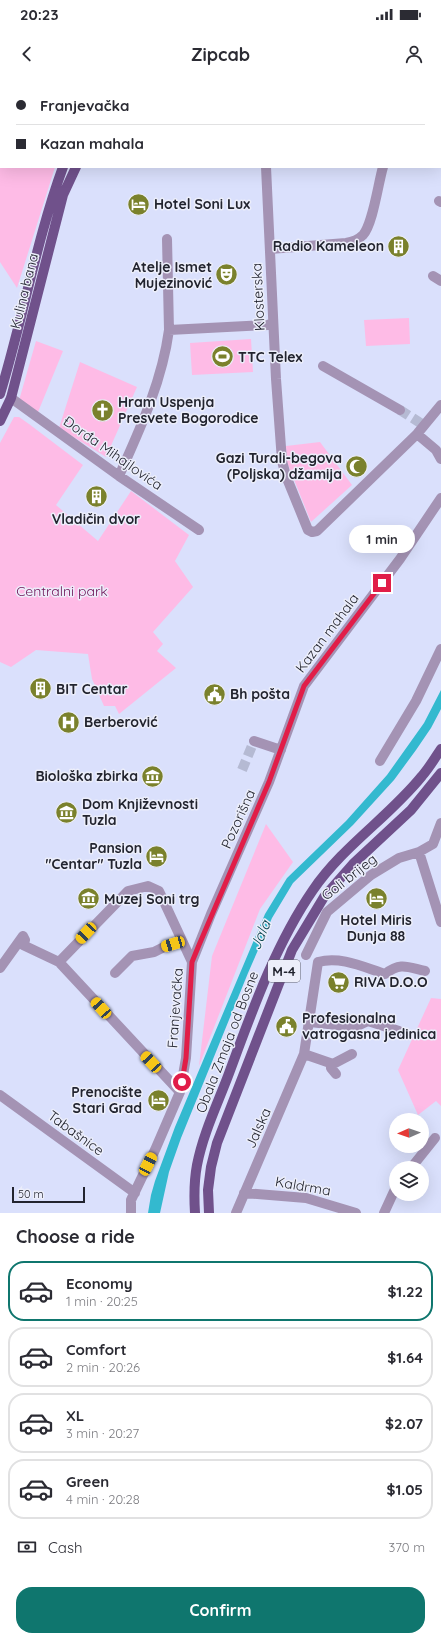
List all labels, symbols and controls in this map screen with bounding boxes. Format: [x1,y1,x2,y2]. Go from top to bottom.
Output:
text: 20:23 [20,5,58,24]
icon: back [16,43,38,65]
text: Zipcab [191,43,250,66]
icon: person [403,43,425,65]
text: Franjevačka [40,96,129,115]
text: Kazan mahala [40,134,144,153]
hotel icon: Hotel Soni Lux [126,191,152,217]
place label: Hotel Soni Lux [154,195,250,213]
building icon: Radio Kameleon [386,233,412,259]
place label: Radio Kameleon [273,237,384,255]
street label: Kulina bana [6,251,42,331]
place label: Atelje Ismet Mujezinović [132,258,212,292]
theatre icon: Atelje Ismet Mujezinović [214,262,240,288]
street label: Klosterska [247,263,269,331]
sports icon: TTC Telex [209,344,235,370]
place label: TTC Telex [238,348,303,366]
place label: Hram Uspenja Presvete Bogorodice [118,393,259,427]
church icon: Hram Uspenja Presvete Bogorodice [89,397,115,423]
street label: Đorđa Mihajlovića [60,412,166,494]
place label: Gazi Turali-begova (Poljska) džamija [216,449,342,483]
mosque icon: Gazi Turali-begova (Poljska) džamija [344,453,370,479]
building icon: Vladičin dvor [83,484,109,510]
place label: Vladičin dvor [52,510,140,528]
callout: 1 min [349,525,415,553]
text: 1 min [366,531,398,547]
route end [373,574,391,592]
park label: Centralni park [16,582,108,600]
street label: Kazan mahala [291,590,363,676]
building icon: BIT Centar [28,676,54,702]
place label: BIT Centar [56,680,128,698]
public building icon: Bh pošta [201,681,227,707]
place label: Bh pošta [230,685,290,703]
hospital icon: Berberović [56,709,82,735]
place label: Berberović [84,713,157,731]
museum icon: Biološka zbirka [140,763,166,789]
place label: Biološka zbirka [35,767,138,785]
street label: Pozorišna [217,787,259,851]
place label: Dom Književnosti Tuzla [82,795,198,829]
museum icon: Dom Književnosti Tuzla [53,799,79,825]
place label: Pansion "Centar" Tuzla [45,839,142,873]
hotel icon: Pansion "Centar" Tuzla [144,843,170,869]
street label: Goli brijeg [318,850,380,904]
hotel icon: Hotel Miris Dunja 88 [363,885,389,911]
museum icon: Muzej Soni trg [76,886,102,912]
place label: Muzej Soni trg [104,890,200,908]
place label: Hotel Miris Dunja 88 [340,911,412,945]
water label: Jala [245,917,275,953]
car [73,920,99,946]
car [160,935,186,953]
road number: M-4 [268,960,300,982]
street label: Franjevačka [163,967,187,1049]
street label: Obala Zmaja od Bosne [192,968,262,1115]
supermarket icon: RIVA D.O.O [325,969,351,995]
place label: RIVA D.O.O [354,973,428,991]
car [89,995,113,1021]
place label: Profesionalna vatrogasna jedinica [302,1009,436,1043]
public building icon: Profesionalna vatrogasna jedinica [273,1013,299,1039]
car [138,1049,164,1075]
route start [173,1073,191,1091]
place label: Prenocište Stari Grad [71,1083,142,1117]
hotel icon: Prenocište Stari Grad [145,1087,171,1113]
street label: Jalska [241,1105,275,1151]
street label: Tabašnice [44,1107,108,1160]
north arrow [389,1113,429,1153]
map controls [389,1113,429,1201]
car [137,1151,159,1177]
button: layers [389,1161,429,1201]
street label: Kaldrma [274,1172,332,1200]
scale bar [12,1185,85,1204]
text: 50 m [18,1187,44,1201]
text: Choose a ride [16,1225,135,1248]
icon: car [18,1273,54,1309]
text: Economy [66,1274,133,1293]
text: $1.22 [387,1282,423,1301]
text: 1 min · 20:25 [66,1293,138,1309]
icon: car [18,1339,54,1375]
text: Comfort [66,1340,127,1359]
text: $1.64 [387,1348,423,1367]
text: 2 min · 20:26 [66,1359,140,1375]
icon: car [18,1405,54,1441]
text: XL [66,1406,84,1425]
text: $2.07 [385,1414,423,1433]
text: 3 min · 20:27 [66,1425,139,1441]
icon: car [18,1471,54,1507]
text: Green [66,1472,109,1491]
text: $1.05 [387,1480,423,1499]
text: 4 min · 20:28 [66,1491,140,1507]
icon: cash [16,1536,38,1558]
text: Cash [48,1538,82,1557]
text: 370 m [388,1539,425,1555]
button: Confirm [16,1587,425,1633]

